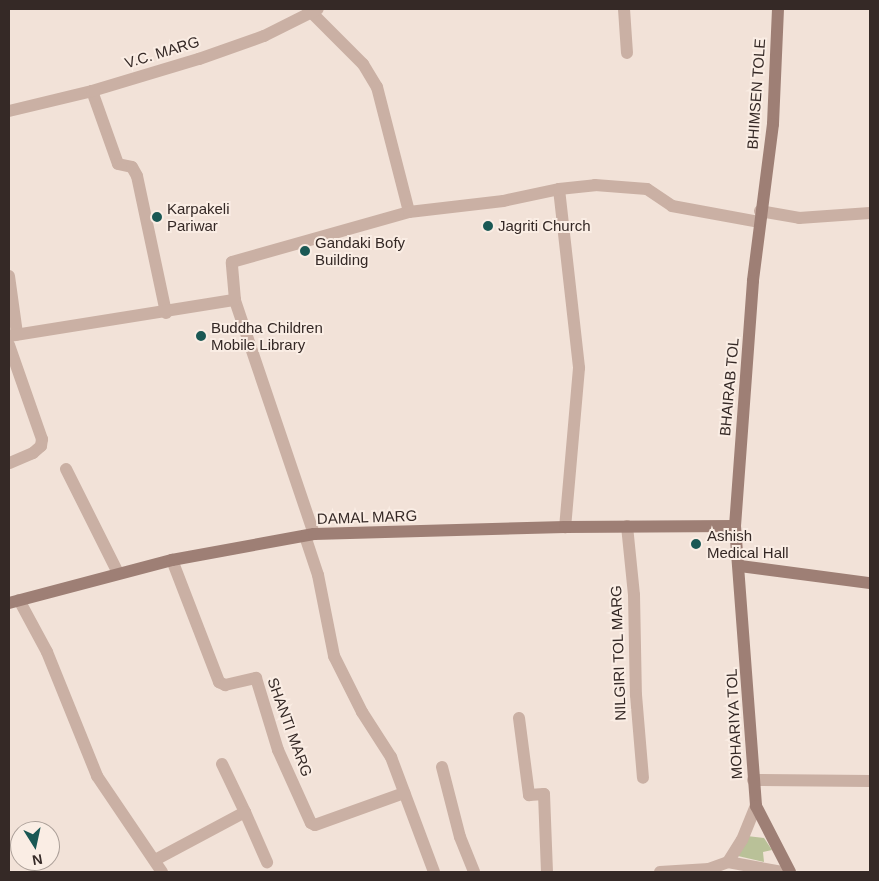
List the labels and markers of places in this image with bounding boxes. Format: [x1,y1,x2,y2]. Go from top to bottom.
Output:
place label: Karpakeli Pariwar [167,199,230,234]
marker: Karpakeli Pariwar [151,211,163,223]
place label: Jagriti Church [498,217,591,235]
marker: Jagriti Church [482,220,494,232]
place label: Gandaki Bofy Building [315,233,405,268]
marker: Gandaki Bofy Building [299,245,311,257]
place label: Buddha Children Mobile Library [211,318,323,353]
marker: Buddha Children Mobile Library [195,330,207,342]
place label: Ashish Medical Hall [707,526,789,561]
marker: Ashish Medical Hall [689,537,703,551]

